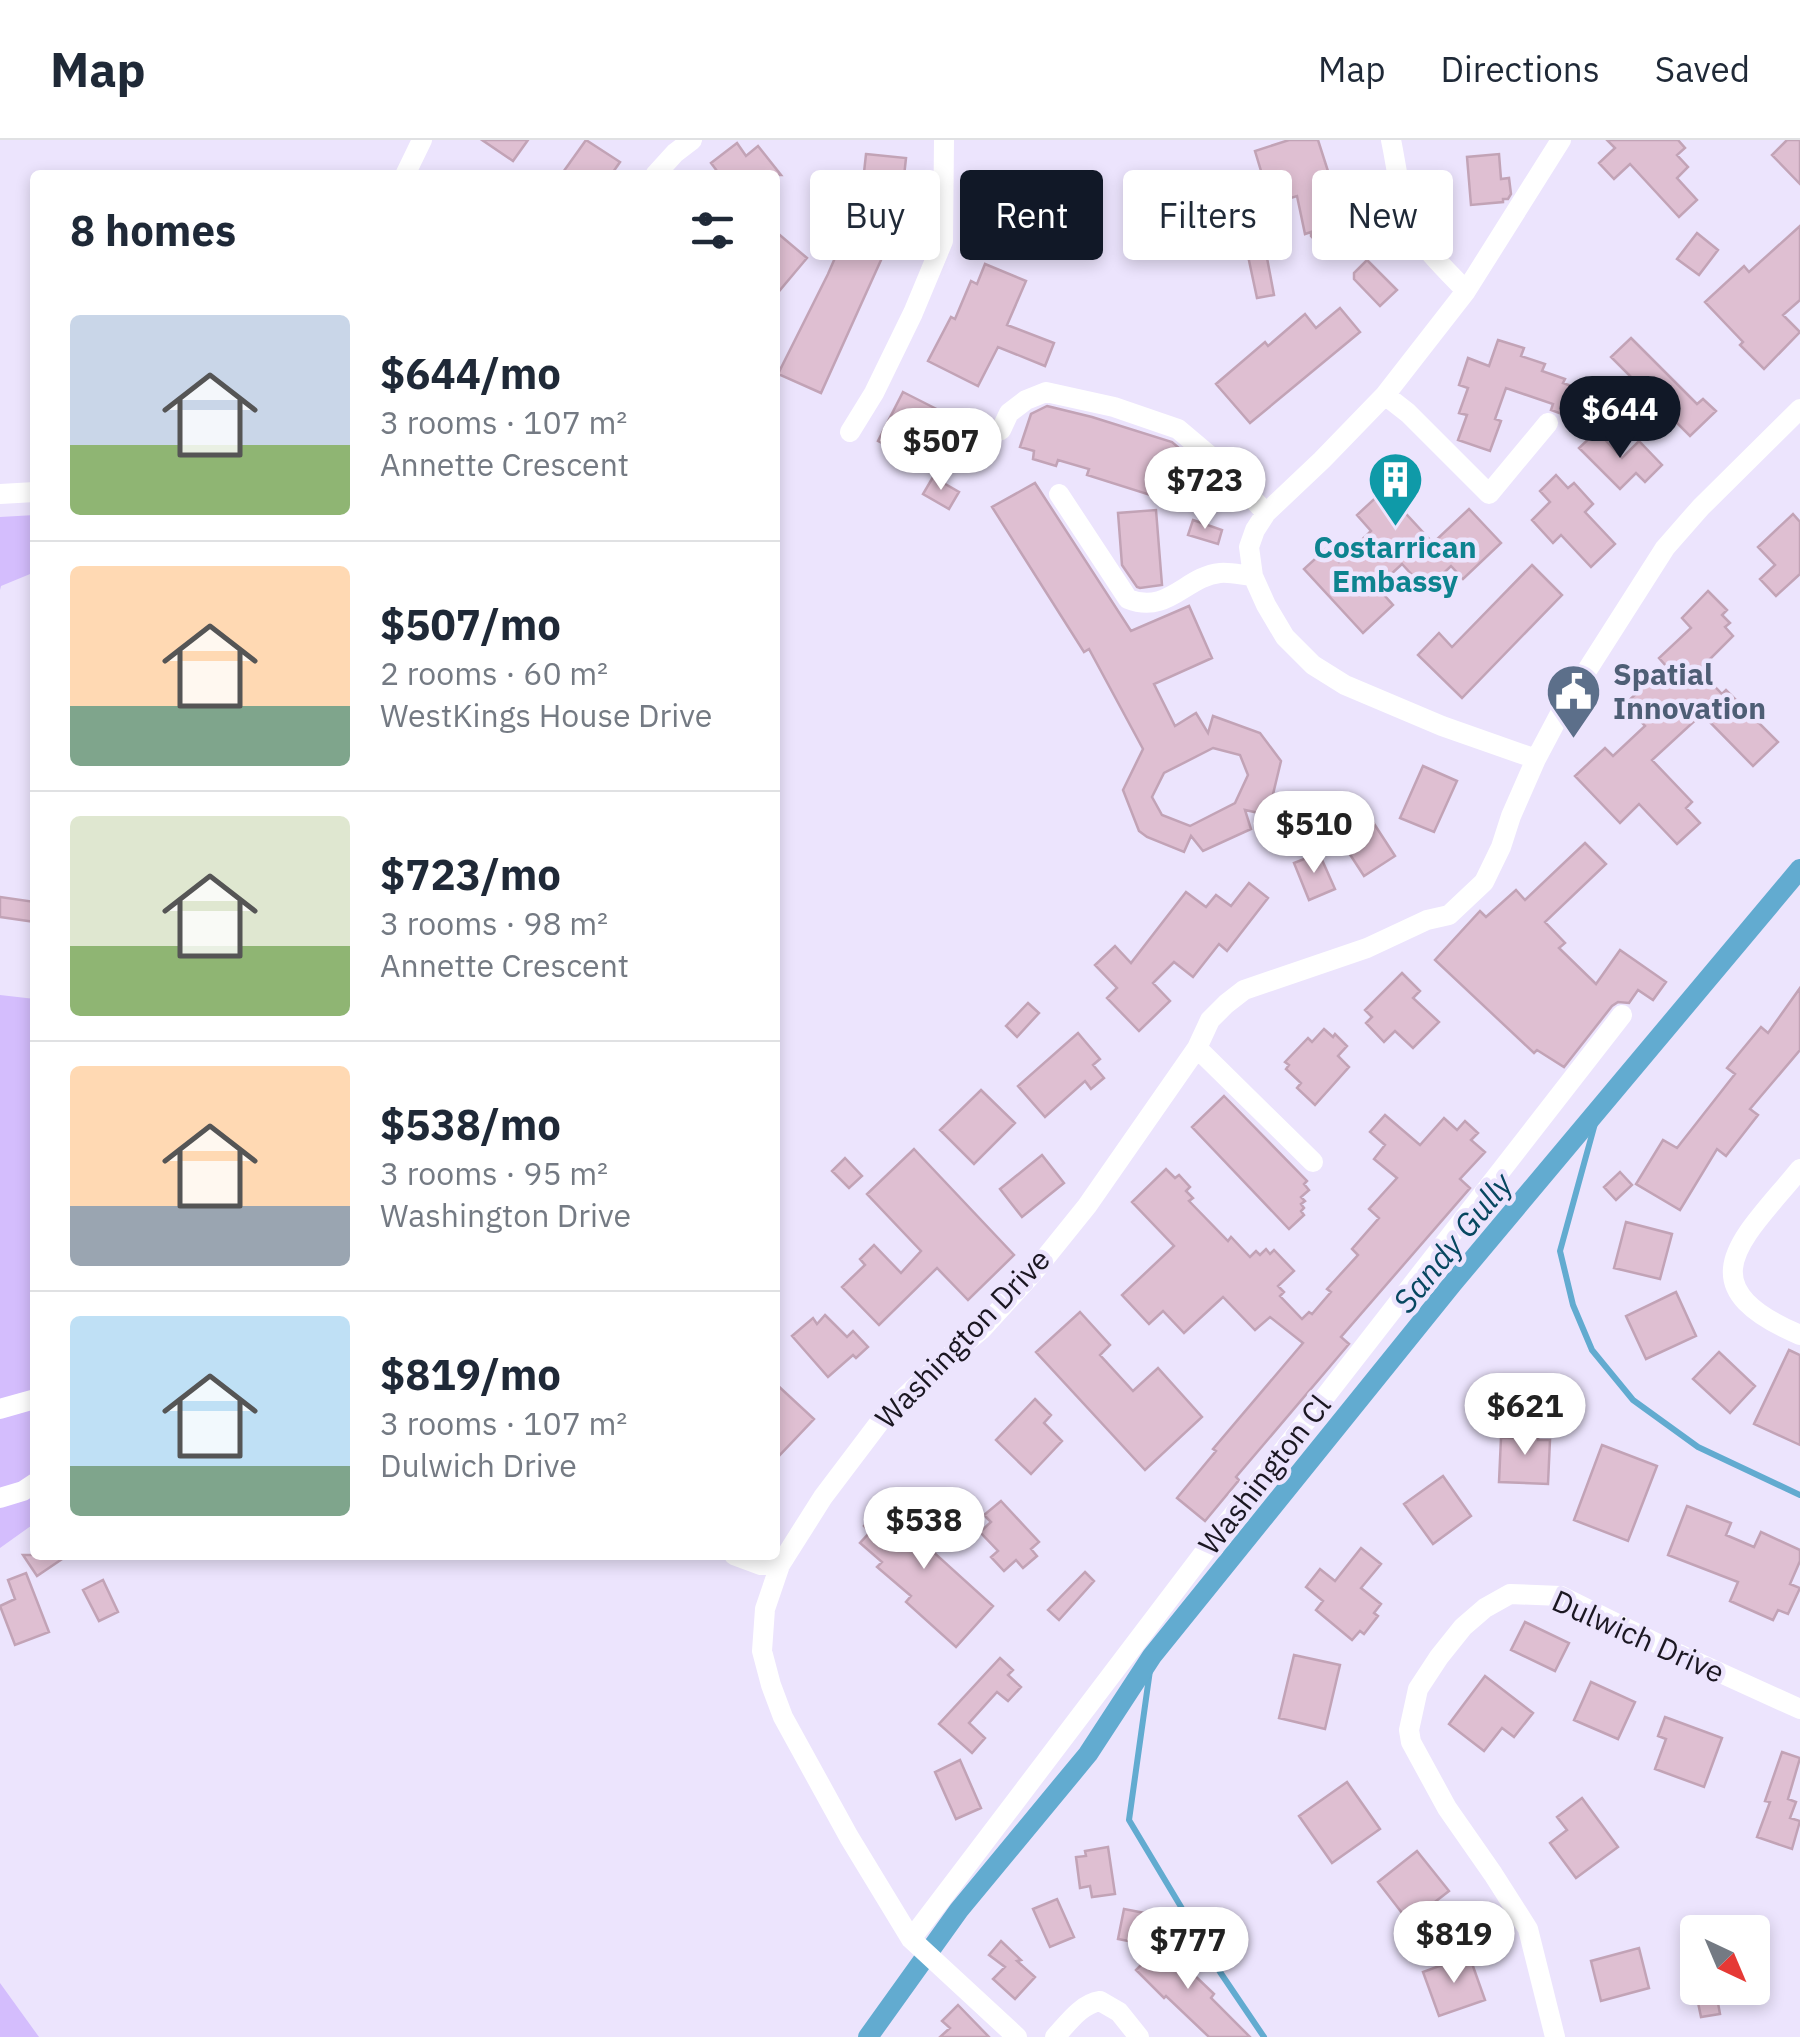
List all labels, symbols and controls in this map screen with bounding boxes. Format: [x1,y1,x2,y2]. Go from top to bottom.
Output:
text: Map [50,38,146,100]
text: Map [1318,46,1386,92]
text: Directions [1441,46,1600,92]
text: Saved [1655,46,1750,92]
chip: Buy [810,170,940,260]
chip: Rent [960,170,1103,260]
chip: Filters [1123,170,1292,260]
chip: New [1312,170,1453,260]
text: 8 homes [70,203,236,258]
icon: filters [685,203,740,258]
text: $644/mo [380,346,561,401]
icon: home [150,355,270,475]
pin: $644 [1561,376,1679,461]
text: $644 [1582,387,1658,429]
text: 3 rooms · 107 m² [380,401,627,443]
pin: $507 [882,408,1000,493]
text: $507 [903,419,979,461]
text: Annette Crescent [380,443,629,485]
pin: $723 [1146,447,1264,532]
building icon: Costarrican Embassy [1365,450,1425,529]
text: $723 [1167,458,1243,500]
place label: Costarrican Embassy [1313,527,1477,600]
text: $507/mo [380,597,561,652]
icon: home [150,606,270,726]
text: 2 rooms · 60 m² [380,652,608,694]
place label: Spatial Innovation [1613,654,1766,727]
public building icon: Spatial Innovation [1544,662,1604,741]
text: WestKings House Drive [380,694,712,736]
pin: $510 [1255,791,1373,876]
text: $510 [1276,802,1352,844]
text: $723/mo [380,847,561,902]
icon: home [150,856,270,976]
text: 3 rooms · 98 m² [380,902,608,944]
text: Annette Crescent [380,944,629,986]
text: $538/mo [380,1097,561,1152]
icon: home [150,1106,270,1226]
text: 3 rooms · 95 m² [380,1152,608,1194]
water label: Sandy Gully [1383,1163,1522,1321]
text: Washington Drive [380,1194,631,1236]
street label: Washington Drive [866,1240,1058,1436]
text: $819/mo [380,1347,561,1402]
icon: home [150,1356,270,1476]
pin: $621 [1466,1373,1584,1458]
text: $621 [1487,1384,1563,1426]
street label: Washington Cl [1189,1386,1338,1562]
text: 3 rooms · 107 m² [380,1402,627,1444]
text: Dulwich Drive [380,1444,577,1486]
pin: $538 [865,1487,983,1572]
text: $538 [886,1498,962,1540]
street label: Dulwich Drive [1546,1580,1731,1691]
pin: $819 [1395,1901,1513,1986]
pin: $777 [1129,1907,1247,1992]
text: $819 [1416,1912,1492,1954]
north arrow [1680,1915,1770,2005]
map controls [1680,1915,1770,2005]
text: $777 [1150,1918,1226,1960]

